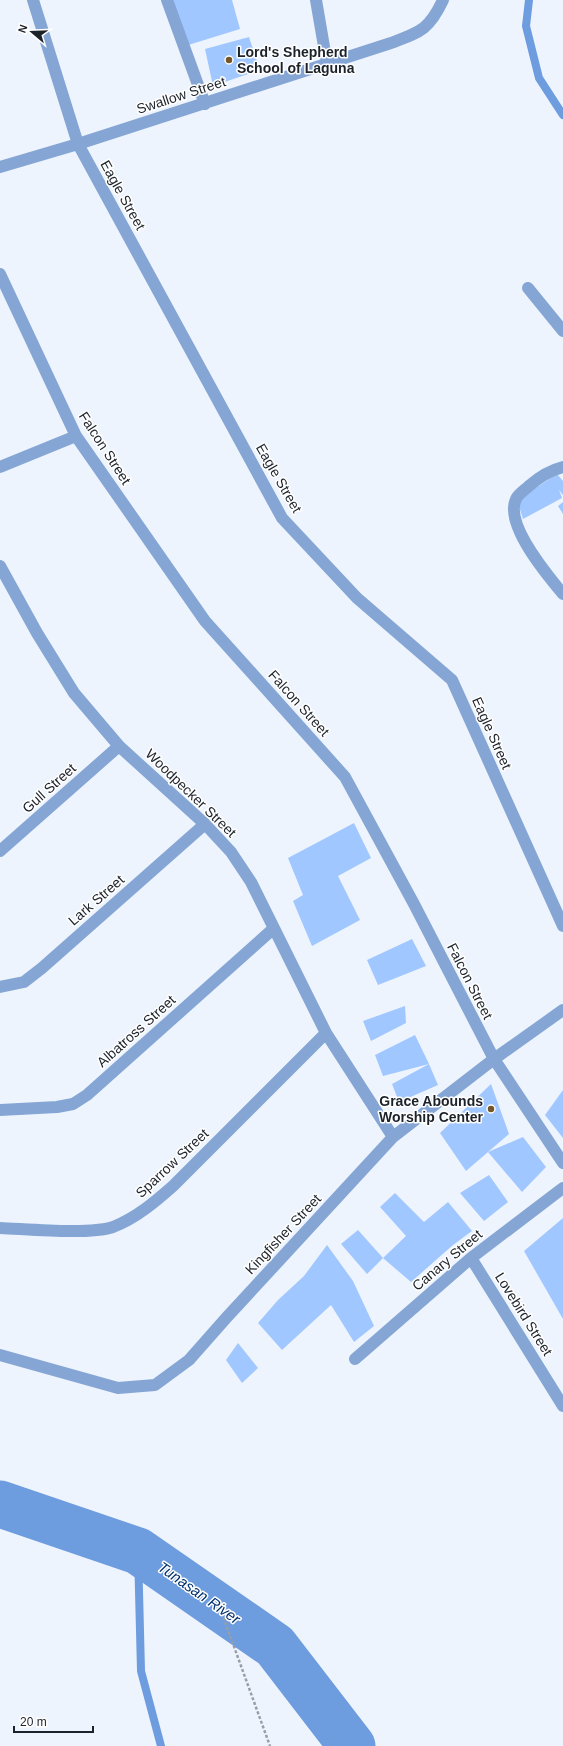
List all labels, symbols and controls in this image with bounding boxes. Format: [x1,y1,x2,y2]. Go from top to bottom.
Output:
north arrow [12,12,52,52]
text: N [16,23,30,34]
place label: Lord's Shepherd School of Laguna [237,44,355,76]
marker: Lord's Shepherd School of Laguna [224,55,234,65]
street label: Swallow Street [134,73,228,117]
street label: Eagle Street [97,157,149,233]
street label: Falcon Street [76,409,134,487]
street label: Eagle Street [253,441,305,515]
street label: Falcon Street [265,667,333,739]
street label: Eagle Street [469,695,515,772]
street label: Woodpecker Street [142,746,240,840]
street label: Gull Street [19,760,79,816]
street label: Lark Street [65,871,127,929]
street label: Falcon Street [444,940,496,1022]
street label: Albatross Street [94,992,178,1070]
place label: Grace Abounds Worship Center [379,1093,484,1125]
marker: Grace Abounds Worship Center [486,1104,496,1114]
street label: Sparrow Street [132,1125,212,1201]
street label: Kingfisher Street [242,1191,324,1277]
street label: Canary Street [409,1226,485,1294]
street label: Lovebird Street [492,1269,556,1359]
water label: Tunasan River [155,1558,244,1628]
scale bar [14,1708,93,1734]
text: 20 m [20,1715,47,1729]

